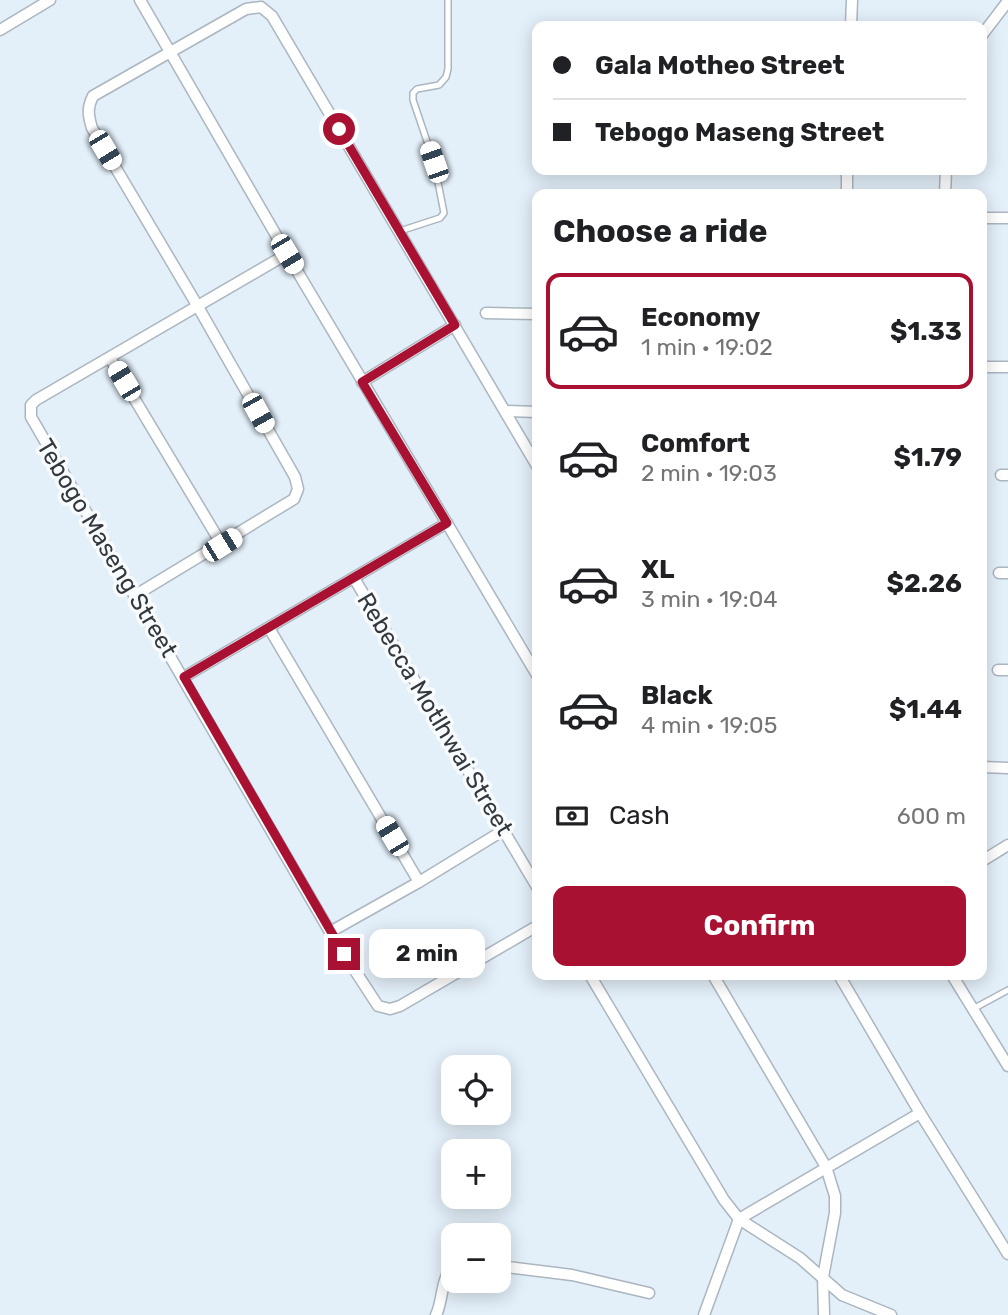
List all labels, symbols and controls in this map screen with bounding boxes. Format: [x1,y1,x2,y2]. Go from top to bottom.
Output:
text: Gala Motheo Street [595,50,845,81]
route start [323,113,355,145]
text: Tebogo Maseng Street [595,117,884,148]
car [86,127,125,173]
car [418,139,451,185]
text: Choose a ride [553,212,767,250]
car [268,231,307,277]
icon: car [557,300,620,363]
text: Economy [641,302,760,333]
text: $1.33 [890,316,962,347]
text: 1 min · 19:02 [641,333,773,361]
car [105,358,144,404]
car [239,390,278,436]
icon: car [557,426,620,489]
text: Comfort [641,428,750,459]
street label: Tebogo Maseng Street [31,434,183,662]
text: $1.79 [894,442,962,473]
text: 2 min · 19:03 [641,459,777,487]
car [199,525,246,565]
icon: car [557,552,620,615]
text: XL [641,554,674,585]
text: $2.26 [887,568,962,599]
text: 3 min · 19:04 [641,585,778,613]
street label: Rebecca Motlhwai Street [351,588,519,840]
icon: car [557,678,620,741]
text: Black [641,680,713,711]
text: $1.44 [889,694,962,725]
text: 4 min · 19:05 [641,711,777,739]
icon: cash [553,797,591,835]
text: Cash [609,800,670,831]
text: 600 m [897,802,966,830]
car [373,813,412,859]
button: Confirm [553,886,966,966]
callout: 2 min [368,930,484,978]
route end [328,938,360,970]
text: 2 min [396,939,458,967]
map controls [441,1055,511,1293]
button: locate [441,1055,511,1125]
button: + [441,1139,511,1209]
button: − [441,1223,511,1293]

